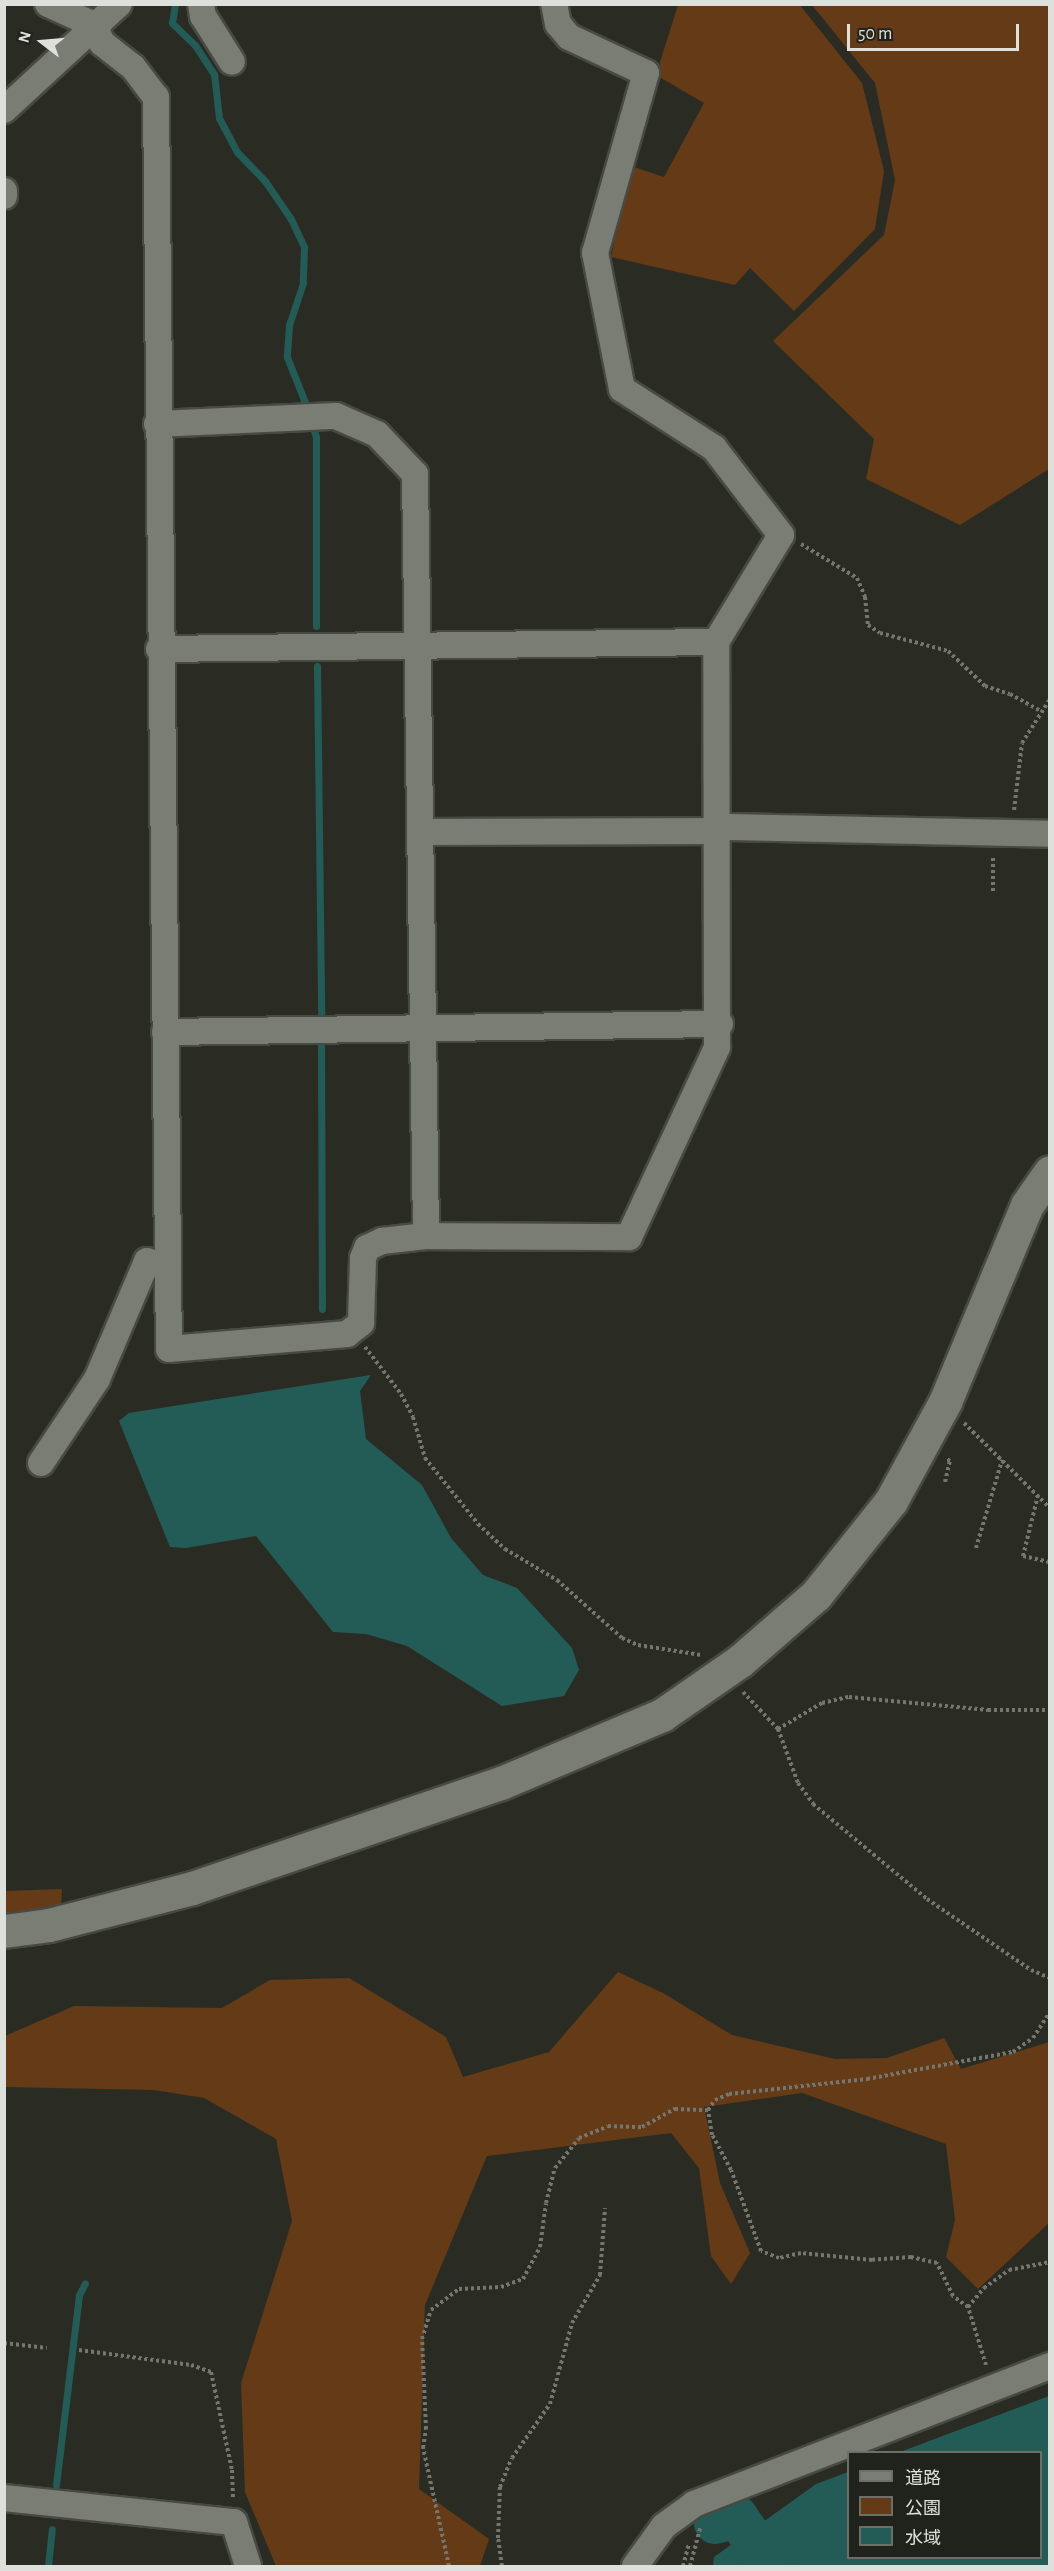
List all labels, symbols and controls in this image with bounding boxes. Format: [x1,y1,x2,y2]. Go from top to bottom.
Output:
north arrow [12,12,72,72]
scale bar [850,12,1022,50]
text: 50 m [858,25,892,43]
text: N [15,29,34,45]
legend [847,2451,1042,2559]
text: 道路 [905,2470,941,2488]
text: 公園 [905,2500,941,2518]
text: 水域 [905,2530,941,2548]

